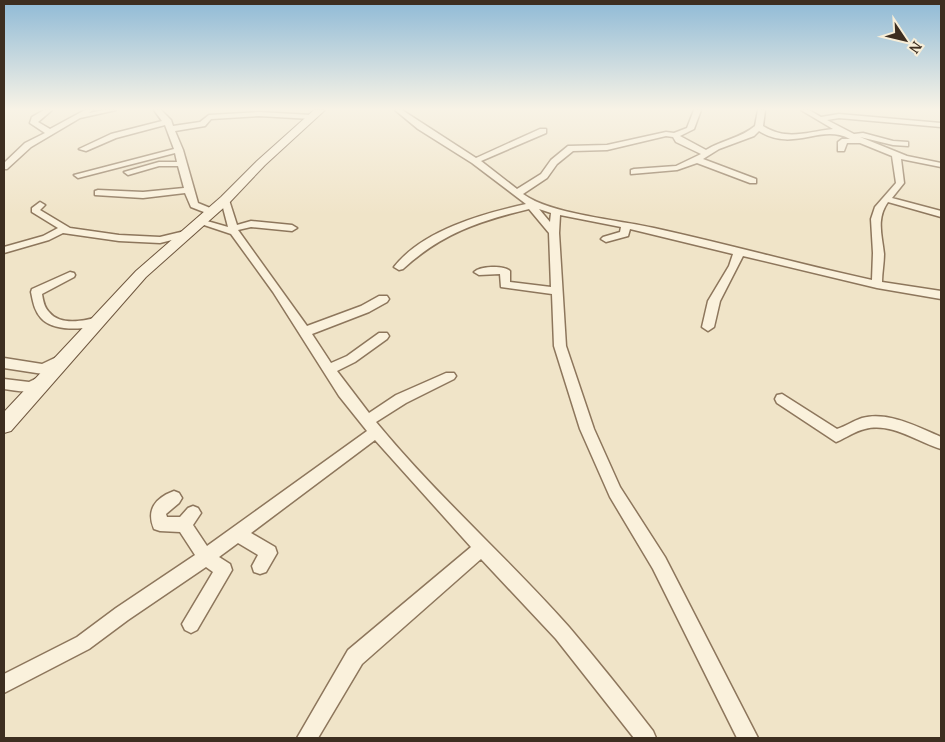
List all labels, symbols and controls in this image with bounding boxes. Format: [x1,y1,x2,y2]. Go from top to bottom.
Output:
north arrow [880,15,930,65]
text: N [905,38,927,58]

